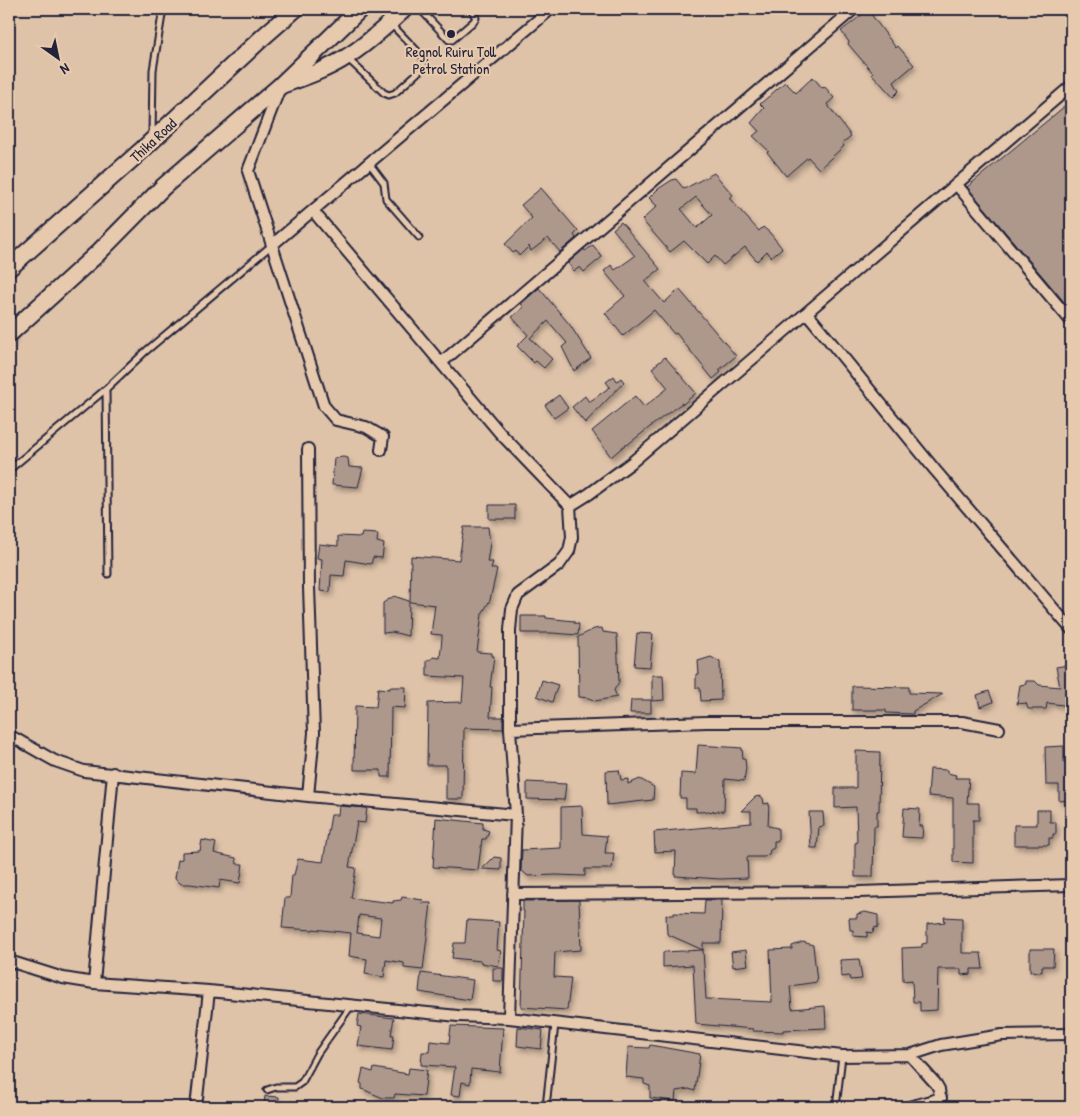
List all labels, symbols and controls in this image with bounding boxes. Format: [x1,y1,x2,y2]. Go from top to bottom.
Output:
marker: Regnol Ruiru Toll Petrol Station [445,28,457,40]
north arrow [32,32,82,82]
place label: Regnol Ruiru Toll Petrol Station [406,41,497,79]
text: N [57,59,74,80]
street label: Thika Road [125,113,181,167]

